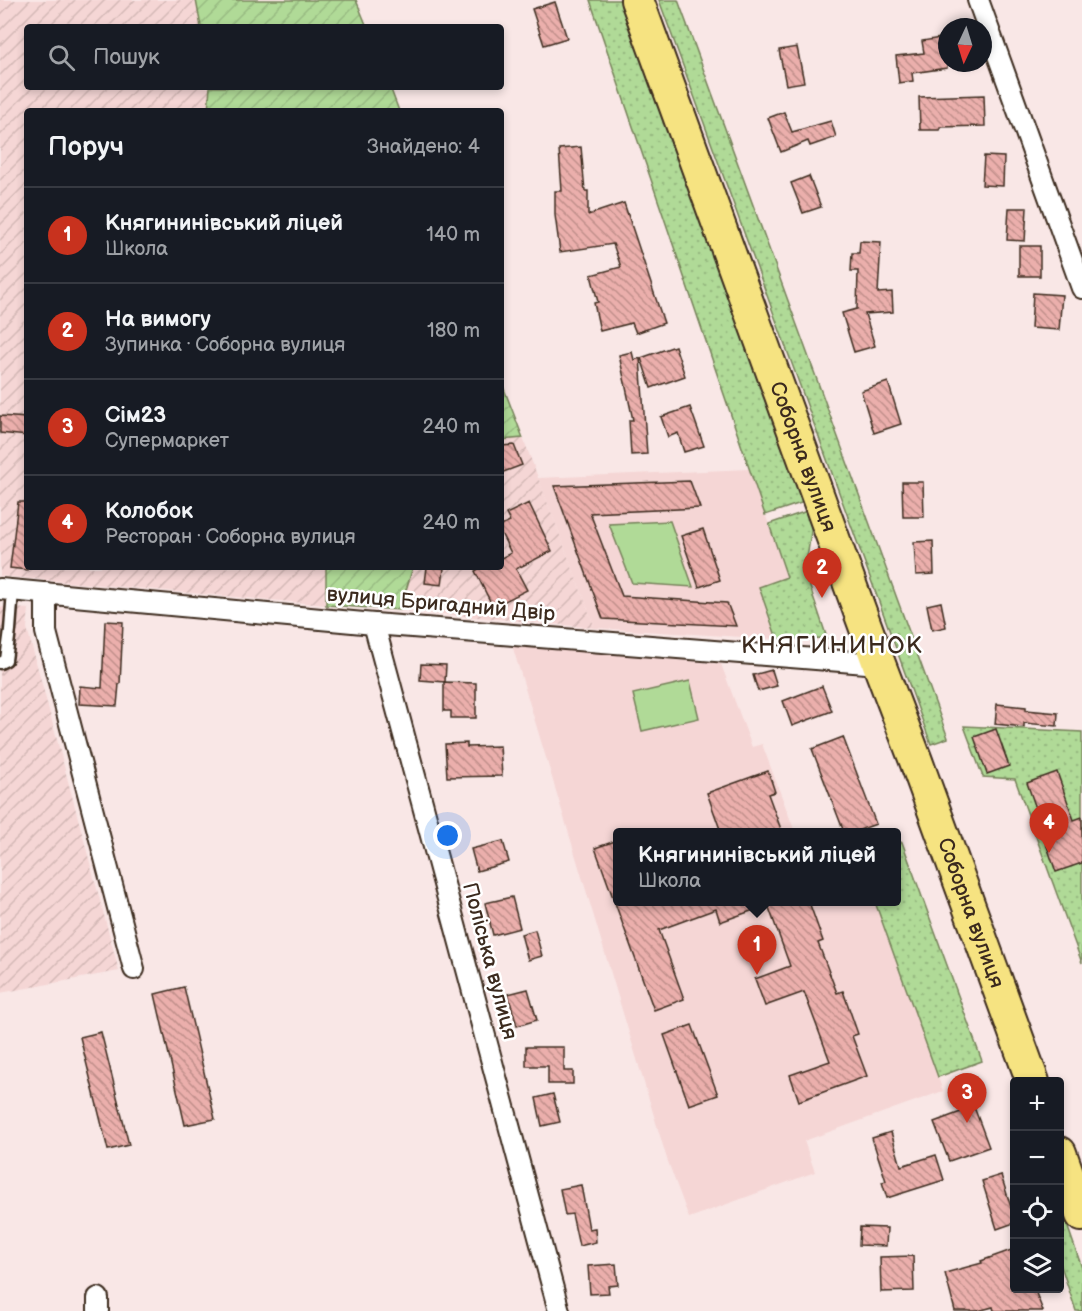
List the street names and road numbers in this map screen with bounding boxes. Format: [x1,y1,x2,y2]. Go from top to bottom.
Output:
street label: Соборна вулиця [765,378,842,535]
street label: вулиця Бригадний Двір [326,582,556,626]
street label: Соборна вулиця [933,834,1010,991]
street label: Поліська вулиця [457,880,523,1042]

